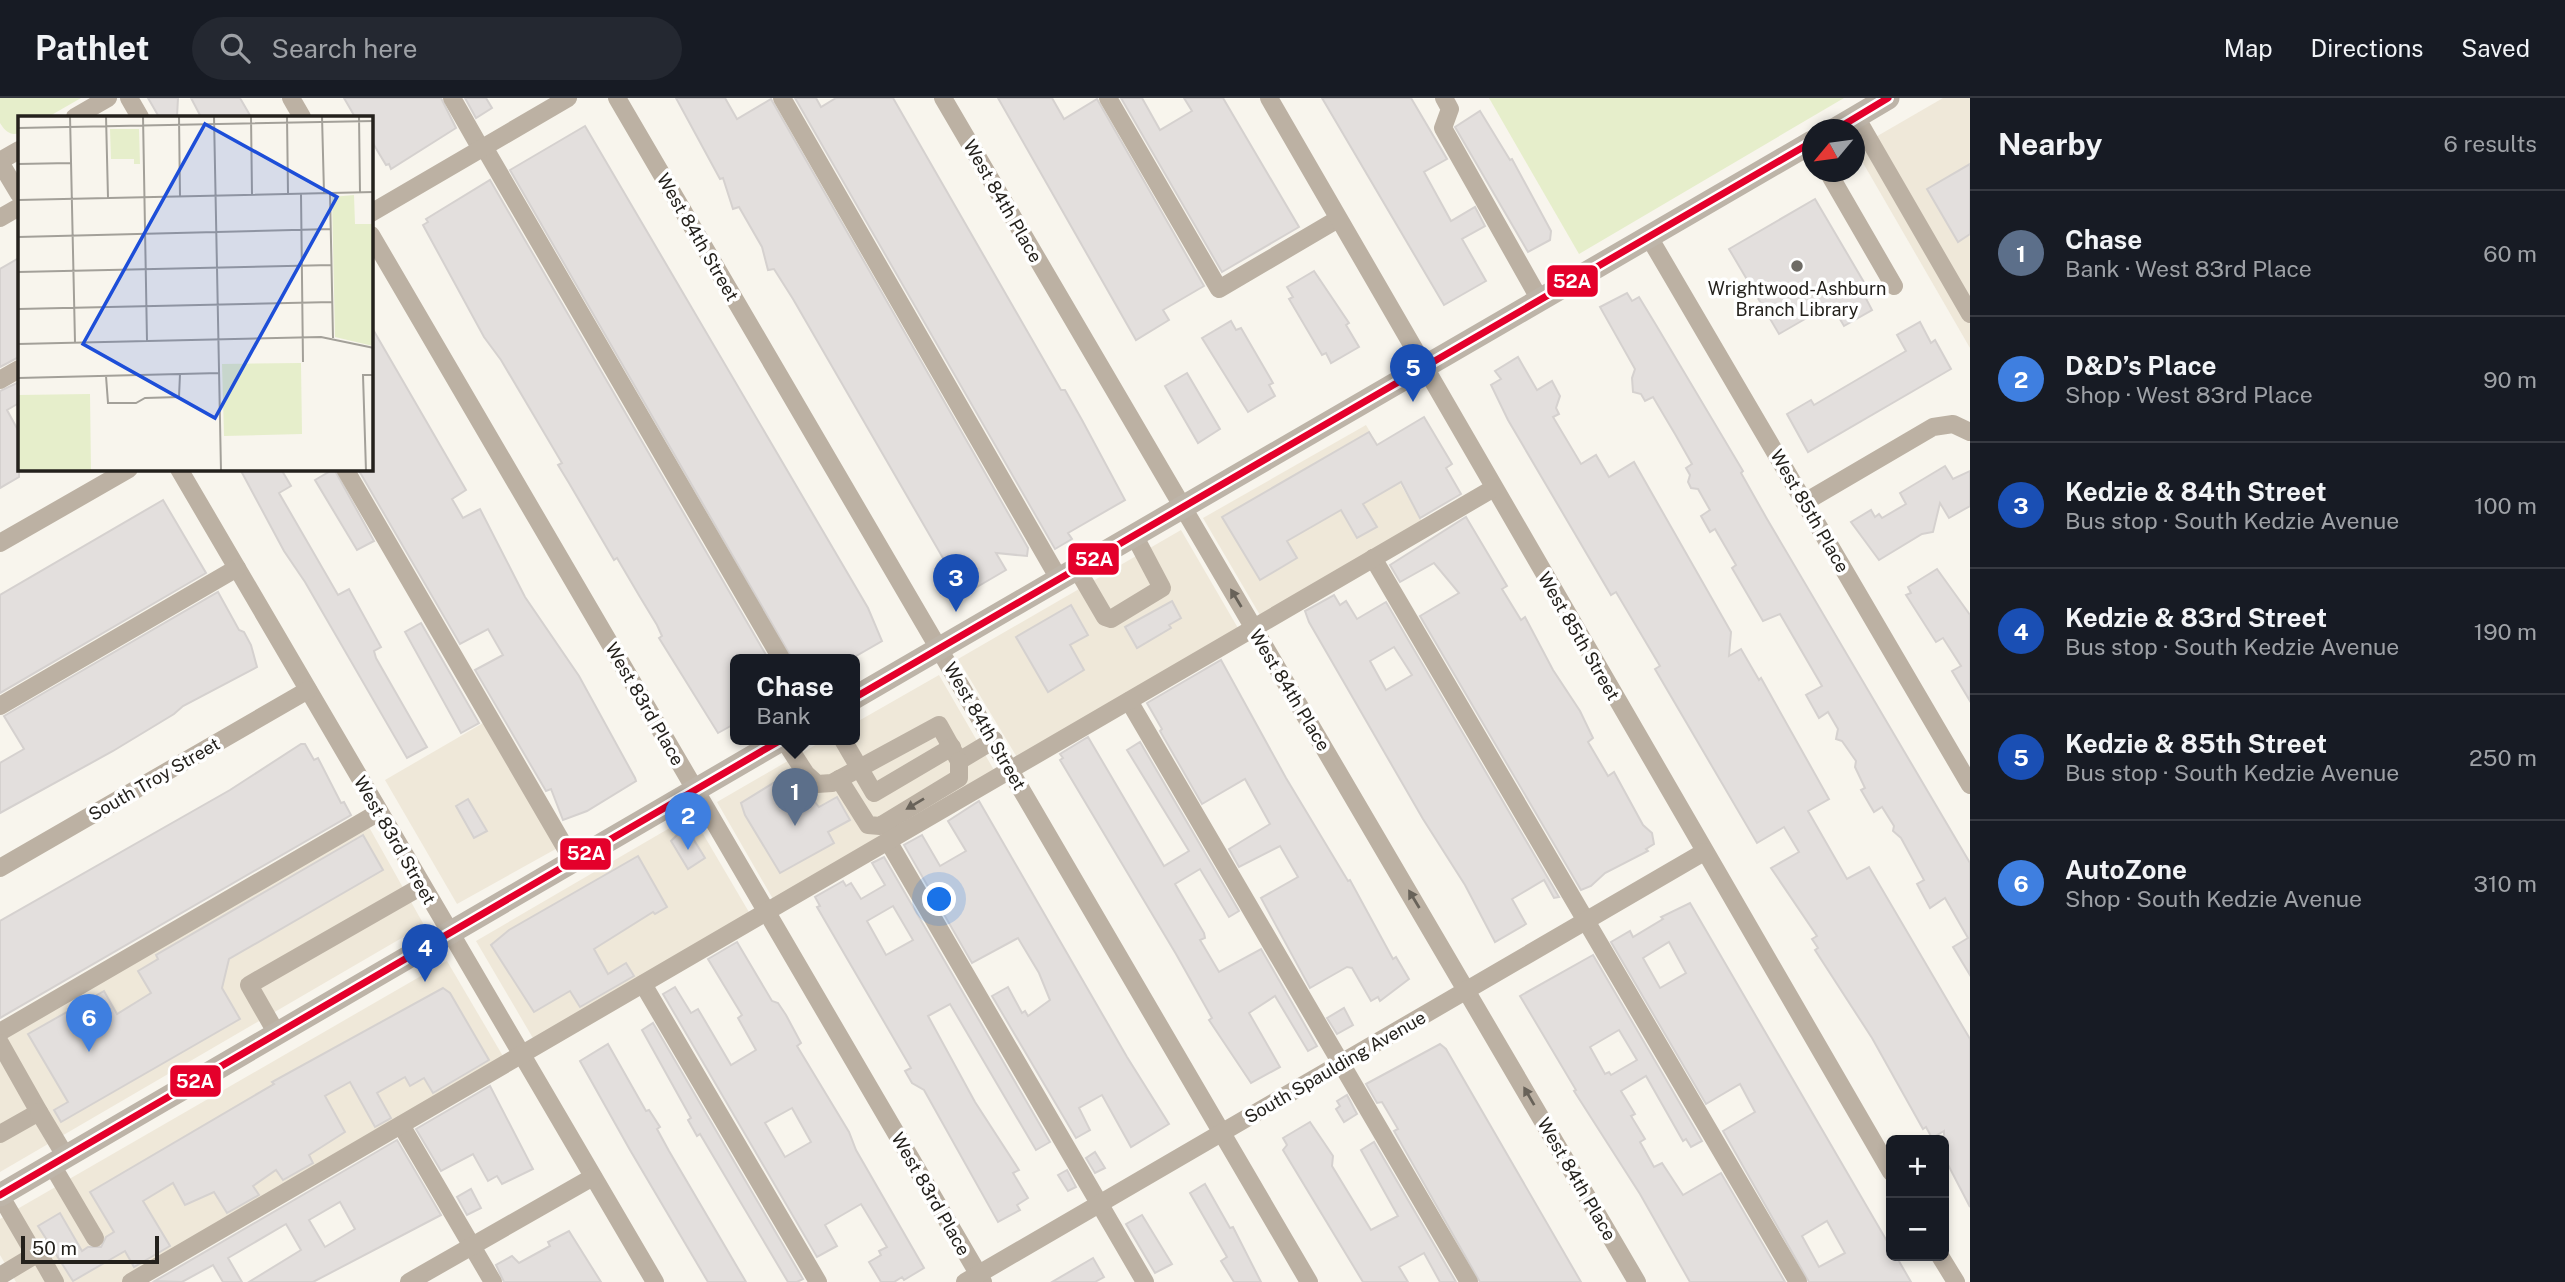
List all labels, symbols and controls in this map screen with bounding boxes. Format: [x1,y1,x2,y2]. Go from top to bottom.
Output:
search box [192,17,682,80]
text: Pathlet [35,29,150,67]
icon: search [216,29,254,67]
text: Search here [272,33,418,64]
text: Map [2224,34,2273,62]
text: Directions [2311,34,2423,62]
text: Saved [2461,34,2530,62]
inset map [18,116,373,471]
north arrow [1802,119,1865,182]
text: Nearby [1998,126,2102,162]
text: 6 results [2444,130,2537,157]
street label: West 84th Place [959,136,1047,266]
street label: West 84th Street [653,169,743,305]
text: Chase [2065,224,2142,255]
text: 1 [2016,240,2026,267]
text: 60 m [2483,240,2537,267]
text: Bank · West 83rd Place [2065,255,2312,282]
marker: Wrightwood-Ashburn Branch Library [1789,258,1805,274]
line badge: 52A [1546,264,1599,298]
text: 52A [1553,270,1592,292]
place label: Wrightwood-Ashburn Branch Library [1708,278,1886,320]
pin: 5 [1390,344,1436,402]
text: D&D’s Place [2065,350,2217,381]
text: 2 [2014,366,2028,393]
text: 90 m [2483,366,2537,393]
text: Shop · West 83rd Place [2065,381,2313,408]
street label: West 85th Place [1766,446,1854,576]
text: Kedzie & 84th Street [2065,476,2327,507]
text: 3 [2013,492,2029,519]
text: 100 m [2474,492,2537,519]
text: Bus stop · South Kedzie Avenue [2065,507,2399,534]
line badge: 52A [1067,542,1120,576]
text: 52A [1075,548,1114,570]
pin: 3 [933,554,979,612]
street label: West 85th Street [1534,568,1624,704]
one-way arrow [1229,589,1242,608]
text: Kedzie & 83rd Street [2065,602,2327,633]
text: 4 [2013,618,2029,645]
text: 190 m [2474,618,2537,645]
street label: West 84th Place [1245,625,1335,755]
text: Bus stop · South Kedzie Avenue [2065,633,2399,660]
street label: West 83rd Place [601,639,689,769]
popup [730,654,860,745]
street label: West 84th Street [940,658,1030,794]
text: Chase [756,671,834,702]
text: Bank [756,702,811,729]
text: Kedzie & 85th Street [2065,728,2327,759]
street label: South Troy Street [85,733,223,825]
text: 5 [2013,744,2029,771]
text: 250 m [2469,744,2537,771]
text: Bus stop · South Kedzie Avenue [2065,759,2399,786]
pin: 1 [772,768,818,826]
street label: West 83rd Street [350,772,440,908]
pin: 2 [665,792,711,850]
one-way arrow [906,798,925,811]
line badge: 52A [559,837,612,871]
text: 52A [567,842,606,864]
text: AutoZone [2065,854,2187,885]
text: 6 [2013,870,2029,897]
text: 310 m [2474,870,2537,897]
your location [922,882,956,916]
text: Shop · South Kedzie Avenue [2065,885,2362,912]
one-way arrow [1408,890,1421,909]
pin: 4 [402,924,448,982]
pin: 6 [66,994,112,1052]
street label: South Spaulding Avenue [1241,1006,1429,1128]
line badge: 52A [169,1064,222,1098]
text: 52A [176,1070,215,1092]
one-way arrow [1523,1086,1535,1105]
street label: West 84th Place [1533,1114,1621,1244]
street label: West 83rd Place [887,1129,975,1259]
map controls [1886,1135,1949,1261]
button: + [1886,1135,1949,1198]
button: − [1886,1198,1949,1261]
scale bar [21,1233,159,1265]
text: 50 m [32,1237,77,1259]

